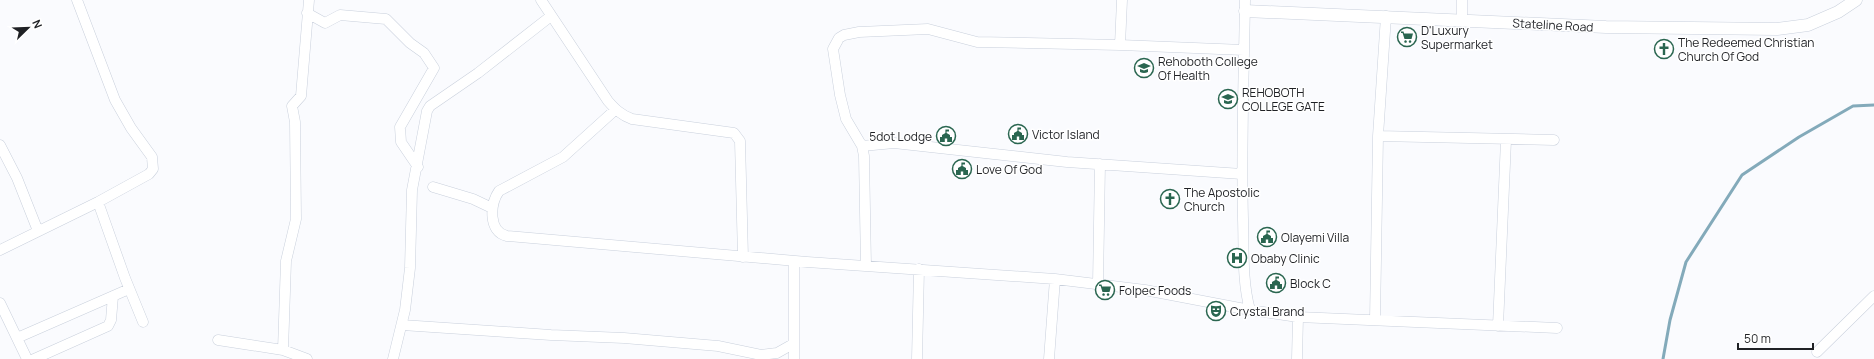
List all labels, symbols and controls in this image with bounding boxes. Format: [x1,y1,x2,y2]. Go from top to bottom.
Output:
north arrow [8,8,48,48]
street label: Stateline Road [1512,14,1594,36]
text: N [29,17,46,31]
place label: D'Luxury Supermarket [1421,22,1493,53]
supermarket icon: D'Luxury Supermarket [1396,26,1418,48]
place label: The Redeemed Christian Church Of God [1678,34,1814,65]
church icon: The Redeemed Christian Church Of God [1653,38,1675,60]
place label: Rehoboth College Of Health [1158,53,1258,84]
school or university icon: Rehoboth College Of Health [1133,57,1155,79]
place label: REHOBOTH COLLEGE GATE [1242,84,1325,115]
school or university icon: REHOBOTH COLLEGE GATE [1217,88,1239,110]
public building icon: Victor Island [1007,123,1029,145]
public building icon: 5dot Lodge [935,125,957,147]
place label: Victor Island [1032,126,1100,143]
place label: 5dot Lodge [869,128,932,145]
public building icon: Love Of God [951,158,973,180]
place label: Love Of God [976,161,1042,178]
place label: The Apostolic Church [1184,184,1260,215]
church icon: The Apostolic Church [1159,188,1181,210]
public building icon: Olayemi Villa [1256,226,1278,248]
place label: Olayemi Villa [1281,229,1349,246]
hospital icon: Obaby Clinic [1226,247,1248,269]
place label: Obaby Clinic [1251,250,1320,267]
public building icon: Block C [1265,272,1287,294]
place label: Block C [1290,275,1331,292]
supermarket icon: Folpec Foods [1094,279,1116,301]
place label: Folpec Foods [1119,282,1191,299]
theatre icon: Crystal Brand [1205,300,1227,322]
place label: Crystal Brand [1230,303,1304,320]
scale bar [1738,325,1813,351]
text: 50 m [1744,330,1771,347]

